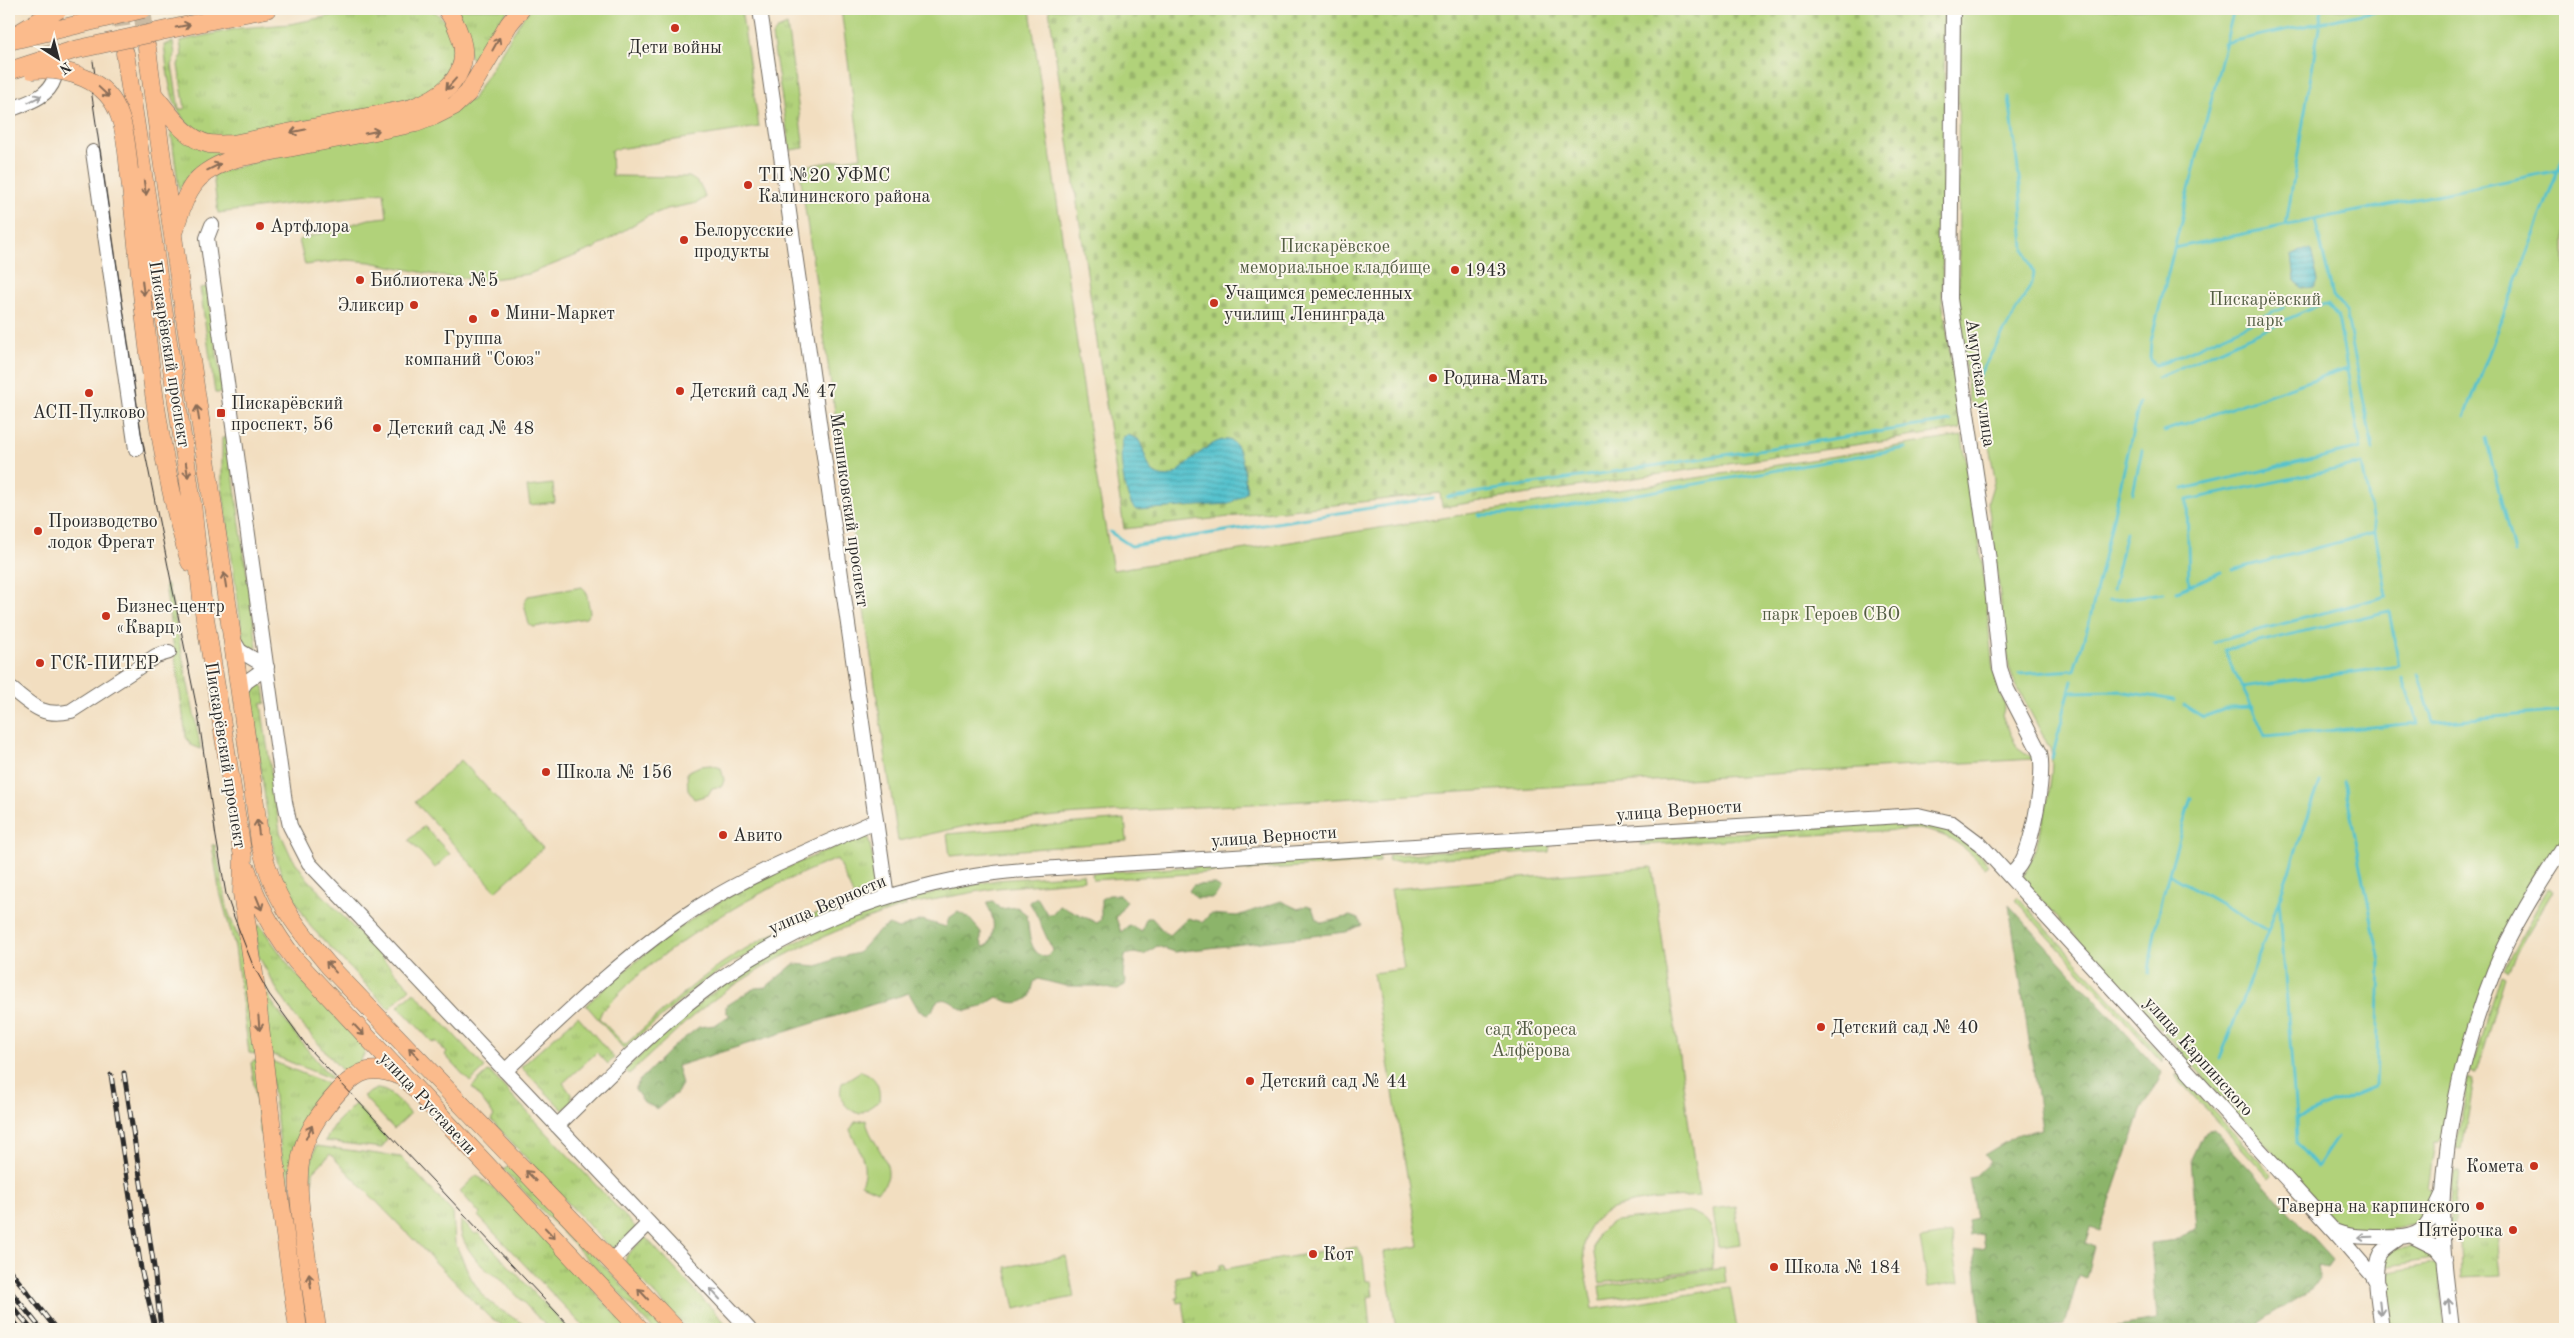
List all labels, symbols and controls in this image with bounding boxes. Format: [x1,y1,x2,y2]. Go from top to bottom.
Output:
one-way arrow [175,20,191,30]
marker: Дети войны [669,22,681,34]
north arrow [32,32,82,82]
one-way arrow [492,37,502,52]
place label: Дети войны [628,39,722,57]
text: N [56,59,73,77]
one-way arrow [445,78,457,91]
one-way arrow [97,86,110,98]
one-way arrow [27,93,42,103]
one-way arrow [291,126,307,136]
one-way arrow [364,127,380,136]
one-way arrow [206,161,221,171]
place label: ТП №20 УФМС Калининского района [758,167,931,206]
marker: ТП №20 УФМС Калининского района [742,179,754,191]
one-way arrow [140,180,150,196]
place label: Артфлора [270,218,350,237]
marker: Артфлора [254,220,266,232]
place label: Белорусские продукты [694,222,793,261]
marker: Белорусские продукты [678,234,690,246]
park label: Пискарёвское мемориальное кладбище [1240,238,1430,277]
street label: Пискарёвский проспект [145,259,193,449]
place label: 1943 [1465,262,1507,280]
marker: 1943 [1449,264,1461,276]
place label: Библиотека №5 [370,272,498,290]
marker: Библиотека №5 [354,274,366,286]
one-way arrow [138,280,148,296]
place label: Учащимся ремесленных училищ Ленинграда [1224,285,1413,324]
park label: Пискарёвский парк [2209,291,2321,330]
place label: Эликсир [338,297,404,315]
marker: Учащимся ремесленных училищ Ленинграда [1208,297,1220,309]
marker: Эликсир [408,299,420,311]
place label: Мини-Маркет [505,305,615,323]
marker: Мини-Маркет [489,307,501,319]
marker: Группа компаний "Союз" [467,313,479,325]
street label: Амурская улица [1962,318,1998,448]
place label: Группа компаний "Союз" [405,330,541,369]
place label: Родина-Мать [1443,370,1547,388]
marker: Родина-Мать [1427,372,1439,384]
place label: Детский сад № 47 [690,383,837,401]
marker: Детский сад № 47 [674,385,686,397]
marker: АСП-Пулково [83,387,95,399]
place label: Пискарёвский проспект, 56 [231,395,343,434]
place label: АСП-Пулково [32,404,146,422]
one-way arrow [193,405,203,421]
marker: Пискарёвский проспект, 56 [215,407,227,419]
street label: Меншиковский проспект [826,412,872,609]
place label: Детский сад № 48 [387,420,534,438]
marker: Детский сад № 48 [371,422,383,434]
one-way arrow [182,462,192,478]
place label: Производство лодок Фрегат [48,513,158,552]
marker: Производство лодок Фрегат [32,525,44,537]
one-way arrow [219,572,229,588]
place label: Бизнес-центр «Кварц» [116,598,225,637]
park label: парк Героев СВО [1762,606,1900,624]
marker: Бизнес-центр «Кварц» [100,610,112,622]
place label: ГСК-ПИТЕР [50,655,159,673]
marker: ГСК-ПИТЕР [34,657,46,669]
street label: Пискарёвский проспект [201,660,249,850]
place label: Школа № 156 [556,764,672,782]
marker: Школа № 156 [540,766,552,778]
street label: улица Верности [1616,798,1743,824]
one-way arrow [253,820,263,836]
street label: улица Верности [1211,824,1338,850]
place label: Авито [733,827,783,845]
marker: Авито [717,829,729,841]
street label: улица Верности [766,872,889,938]
one-way arrow [255,895,264,910]
one-way arrow [325,960,336,973]
street label: улица Карпинского [2140,994,2256,1120]
one-way arrow [254,1015,264,1031]
place label: Детский сад № 40 [1831,1019,1978,1037]
park label: сад Жореса Алфёрова [1485,1021,1577,1061]
marker: Детский сад № 40 [1815,1021,1827,1033]
one-way arrow [353,1024,365,1036]
one-way arrow [408,1047,420,1059]
street label: улица Руставели [375,1049,479,1158]
place label: Детский сад № 44 [1260,1073,1407,1091]
marker: Детский сад № 44 [1244,1075,1256,1087]
one-way arrow [305,1124,315,1139]
place label: Комета [2466,1158,2524,1176]
marker: Комета [2528,1160,2540,1172]
one-way arrow [525,1170,537,1182]
place label: Таверна на карпинского [2277,1198,2470,1216]
marker: Таверна на карпинского [2474,1200,2486,1212]
place label: Пятёрочка [2418,1222,2503,1240]
marker: Пятёрочка [2507,1224,2519,1236]
one-way arrow [544,1227,556,1239]
one-way arrow [2358,1233,2374,1242]
place label: Кот [1323,1246,1354,1264]
marker: Кот [1307,1248,1319,1260]
place label: Школа № 184 [1784,1259,1900,1277]
marker: Школа № 184 [1768,1261,1780,1273]
one-way arrow [305,1273,315,1289]
one-way arrow [637,1287,649,1300]
one-way arrow [709,1287,721,1300]
one-way arrow [2444,1298,2454,1314]
one-way arrow [2375,1300,2385,1316]

